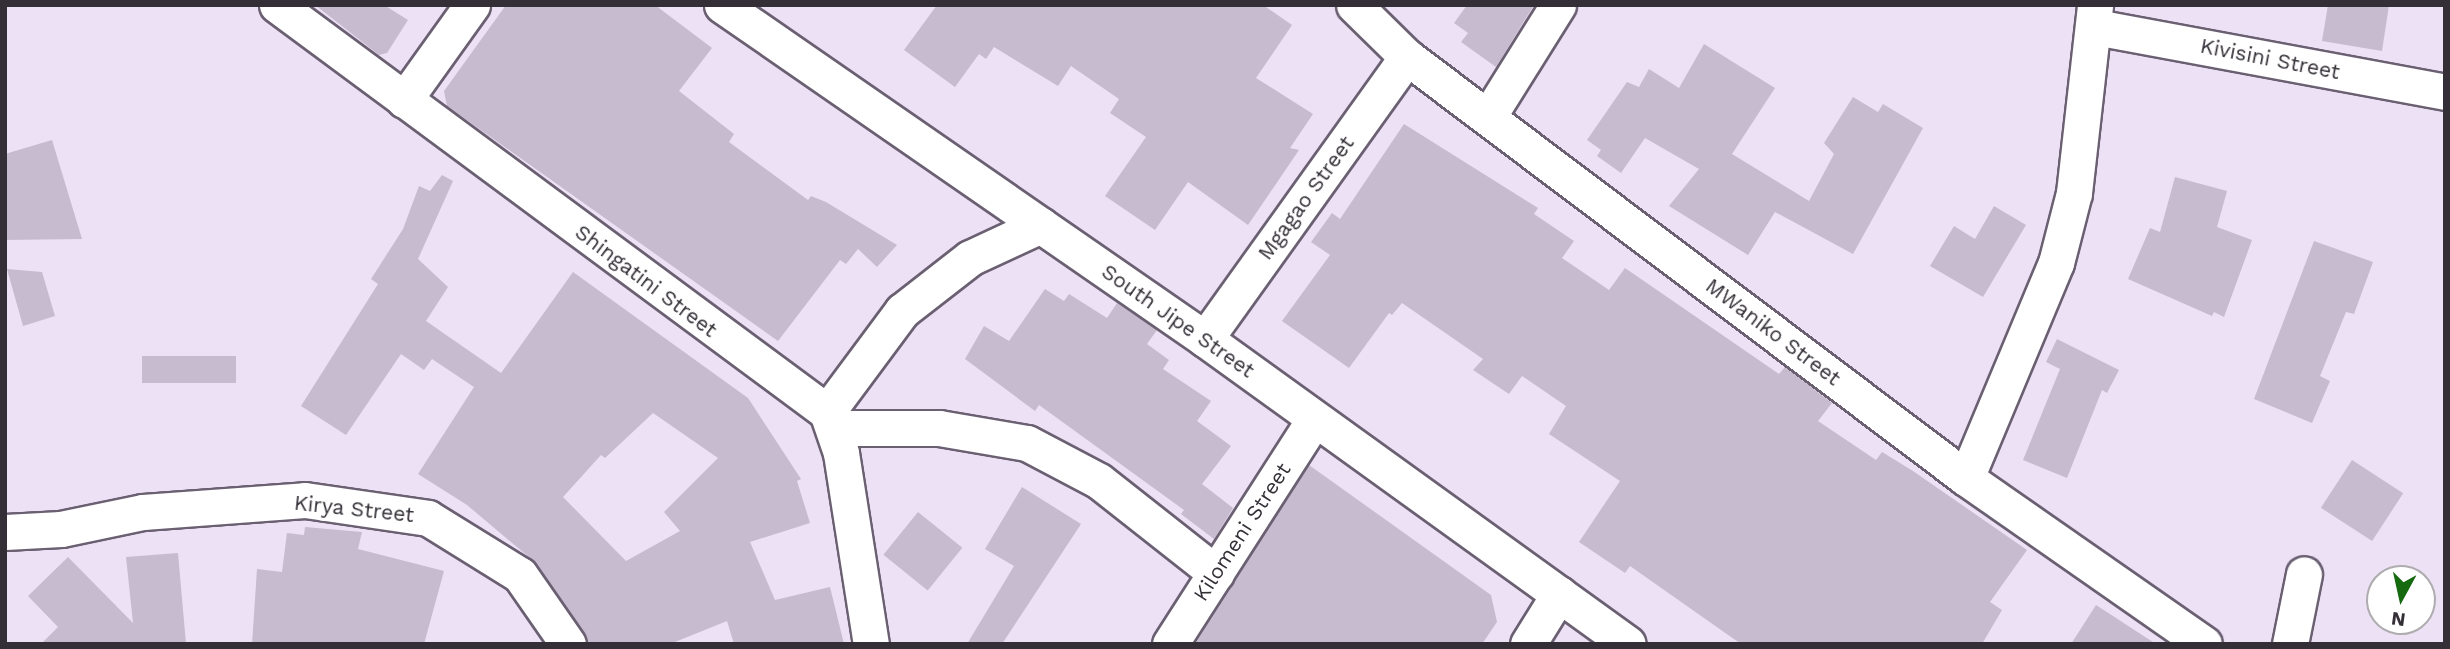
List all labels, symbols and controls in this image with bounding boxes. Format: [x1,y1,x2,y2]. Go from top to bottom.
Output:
street label: Kivisini Street [2198,33,2342,85]
street label: Mgagao Street [1253,131,1359,265]
street label: Shingatini Street [570,219,722,343]
street label: South Jipe Street [1097,259,1259,383]
street label: MWaniko Street [1701,273,1845,391]
street label: Kilomeni Street [1188,458,1296,606]
street label: Kirya Street [293,490,415,528]
north arrow [2366,565,2436,635]
text: N [2390,607,2407,632]

